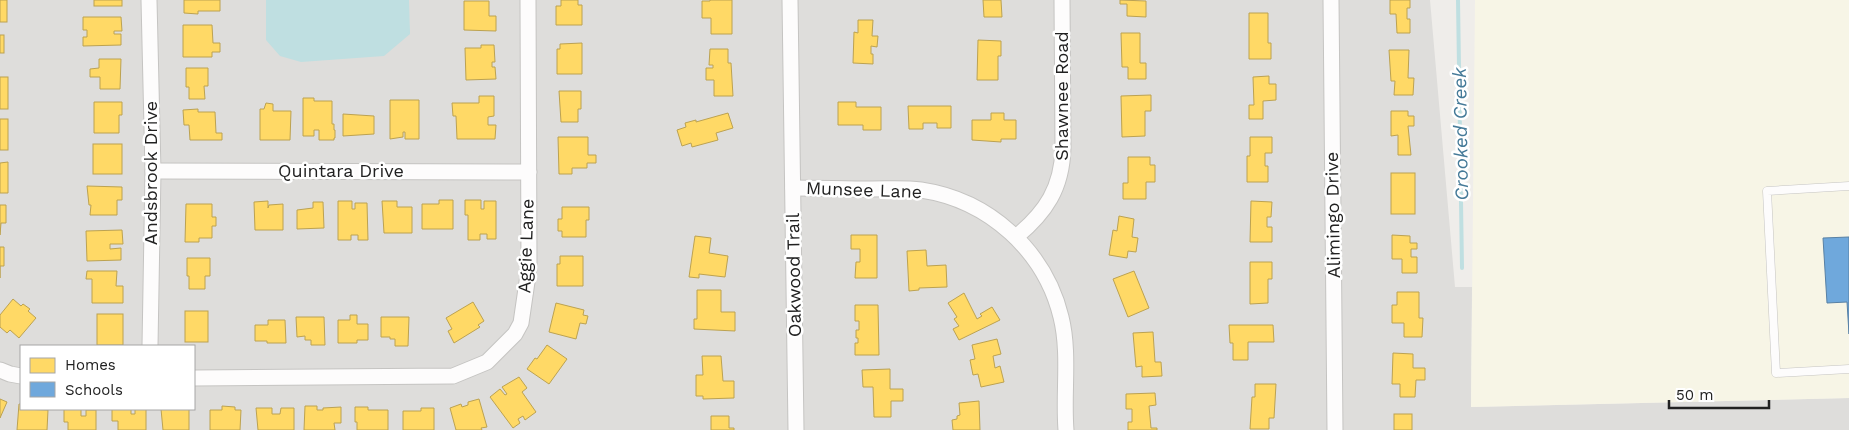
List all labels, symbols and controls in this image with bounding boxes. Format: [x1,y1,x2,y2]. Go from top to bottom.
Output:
street label: Shawnee Road [1051,31,1072,161]
water label: Crooked Creek [1448,67,1473,201]
street label: Andsbrook Drive [140,101,161,245]
street label: Alimingo Drive [1321,152,1344,278]
street label: Quintara Drive [278,160,404,181]
street label: Munsee Lane [806,177,923,202]
street label: Aggie Lane [513,198,538,294]
street label: Oakwood Trail [782,212,805,337]
legend [20,345,195,410]
text: Homes [65,356,116,374]
scale bar [1669,378,1769,410]
text: Schools [65,381,123,399]
text: 50 m [1676,386,1713,404]

